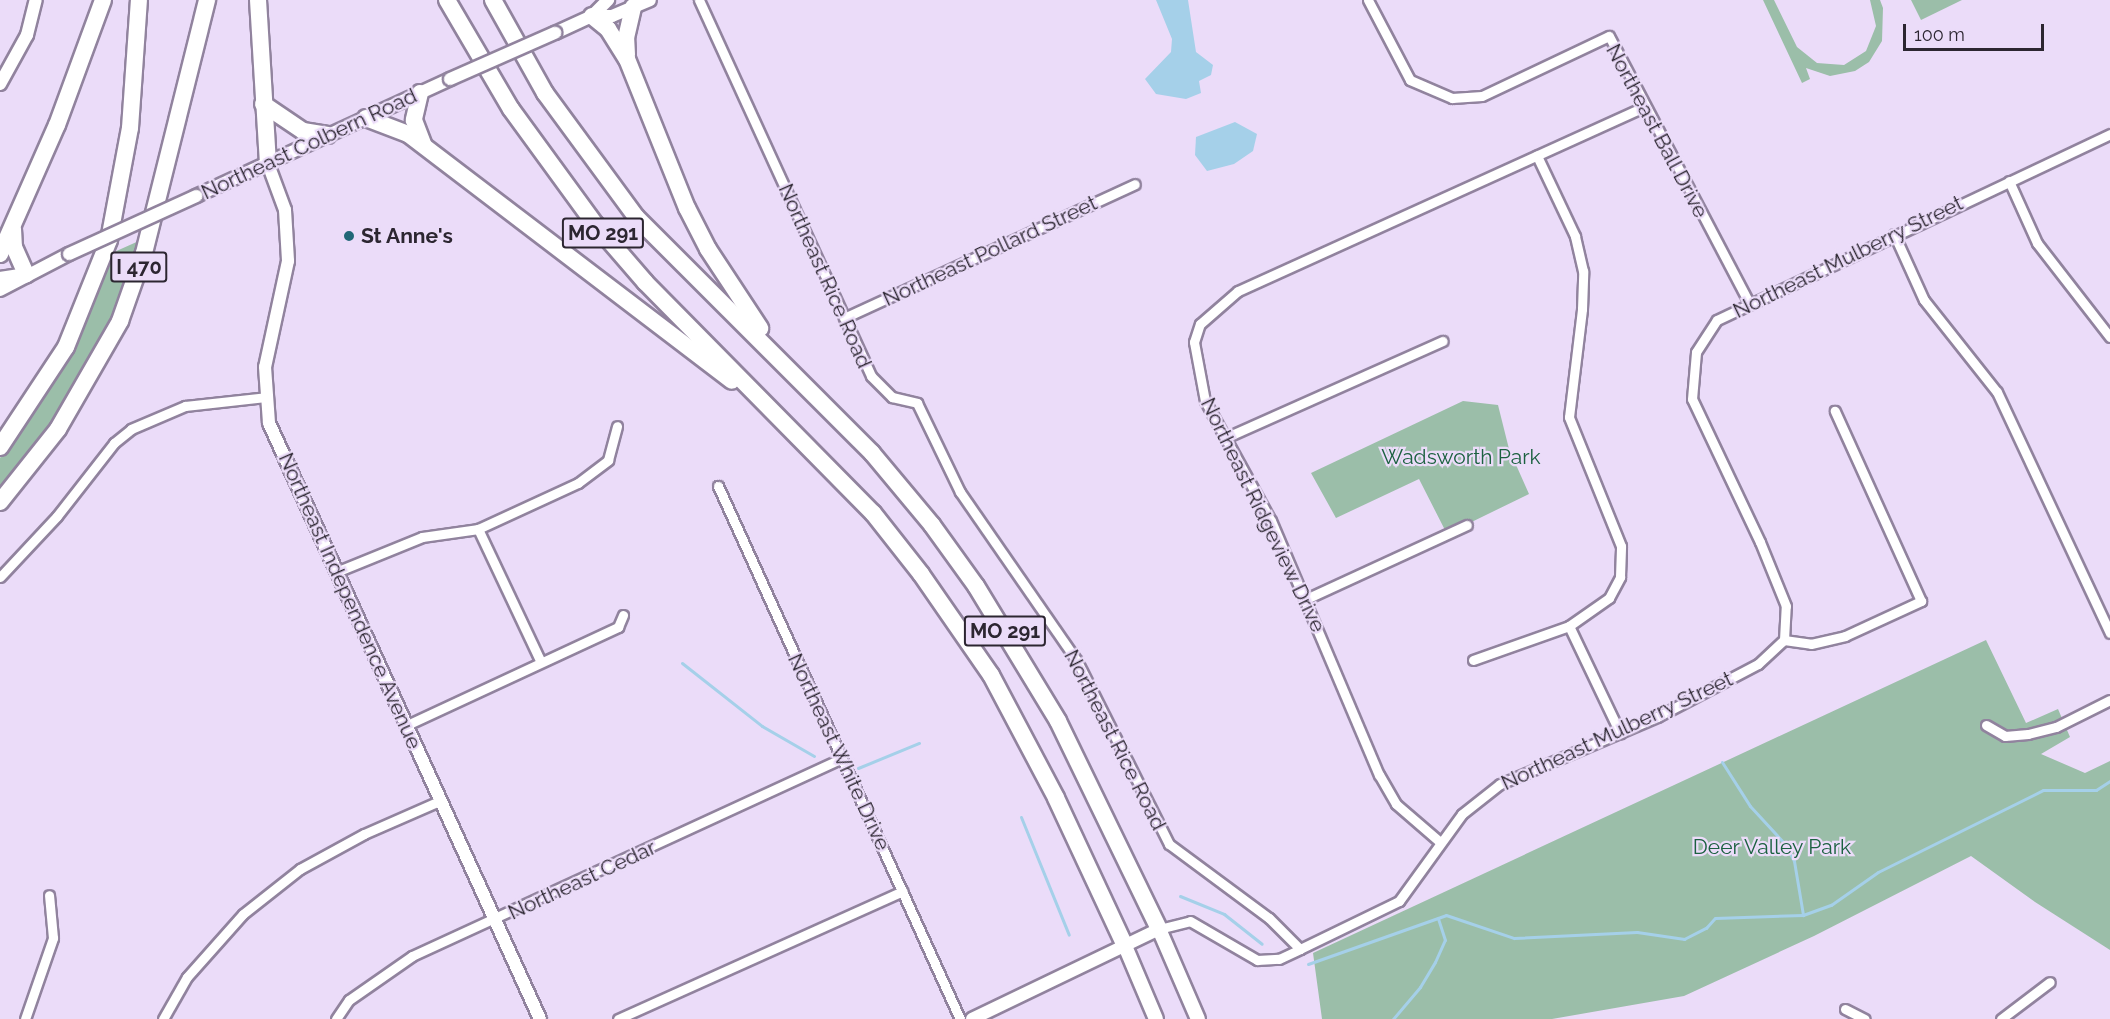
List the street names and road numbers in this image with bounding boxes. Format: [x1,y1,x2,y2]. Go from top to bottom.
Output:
street label: Northeast Ball Drive [1600,40,1714,222]
street label: Northeast Colbern Road [197,83,421,205]
street label: Northeast Rice Road [773,180,877,372]
street label: Northeast Pollard Street [879,190,1101,312]
street label: Northeast Mulberry Street [1729,190,1967,324]
road number: MO 291 [561,216,645,250]
road number: I 470 [109,250,169,284]
street label: Northeast Ridgeview Drive [1195,393,1331,637]
street label: Northeast Independence Avenue [273,449,427,753]
road number: MO 291 [963,614,1047,648]
street label: Northeast Rice Road [1059,646,1171,834]
street label: Northeast White Drive [782,649,896,855]
street label: Northeast Mulberry Street [1497,666,1737,796]
street label: Northeast Cedar [504,835,660,925]

